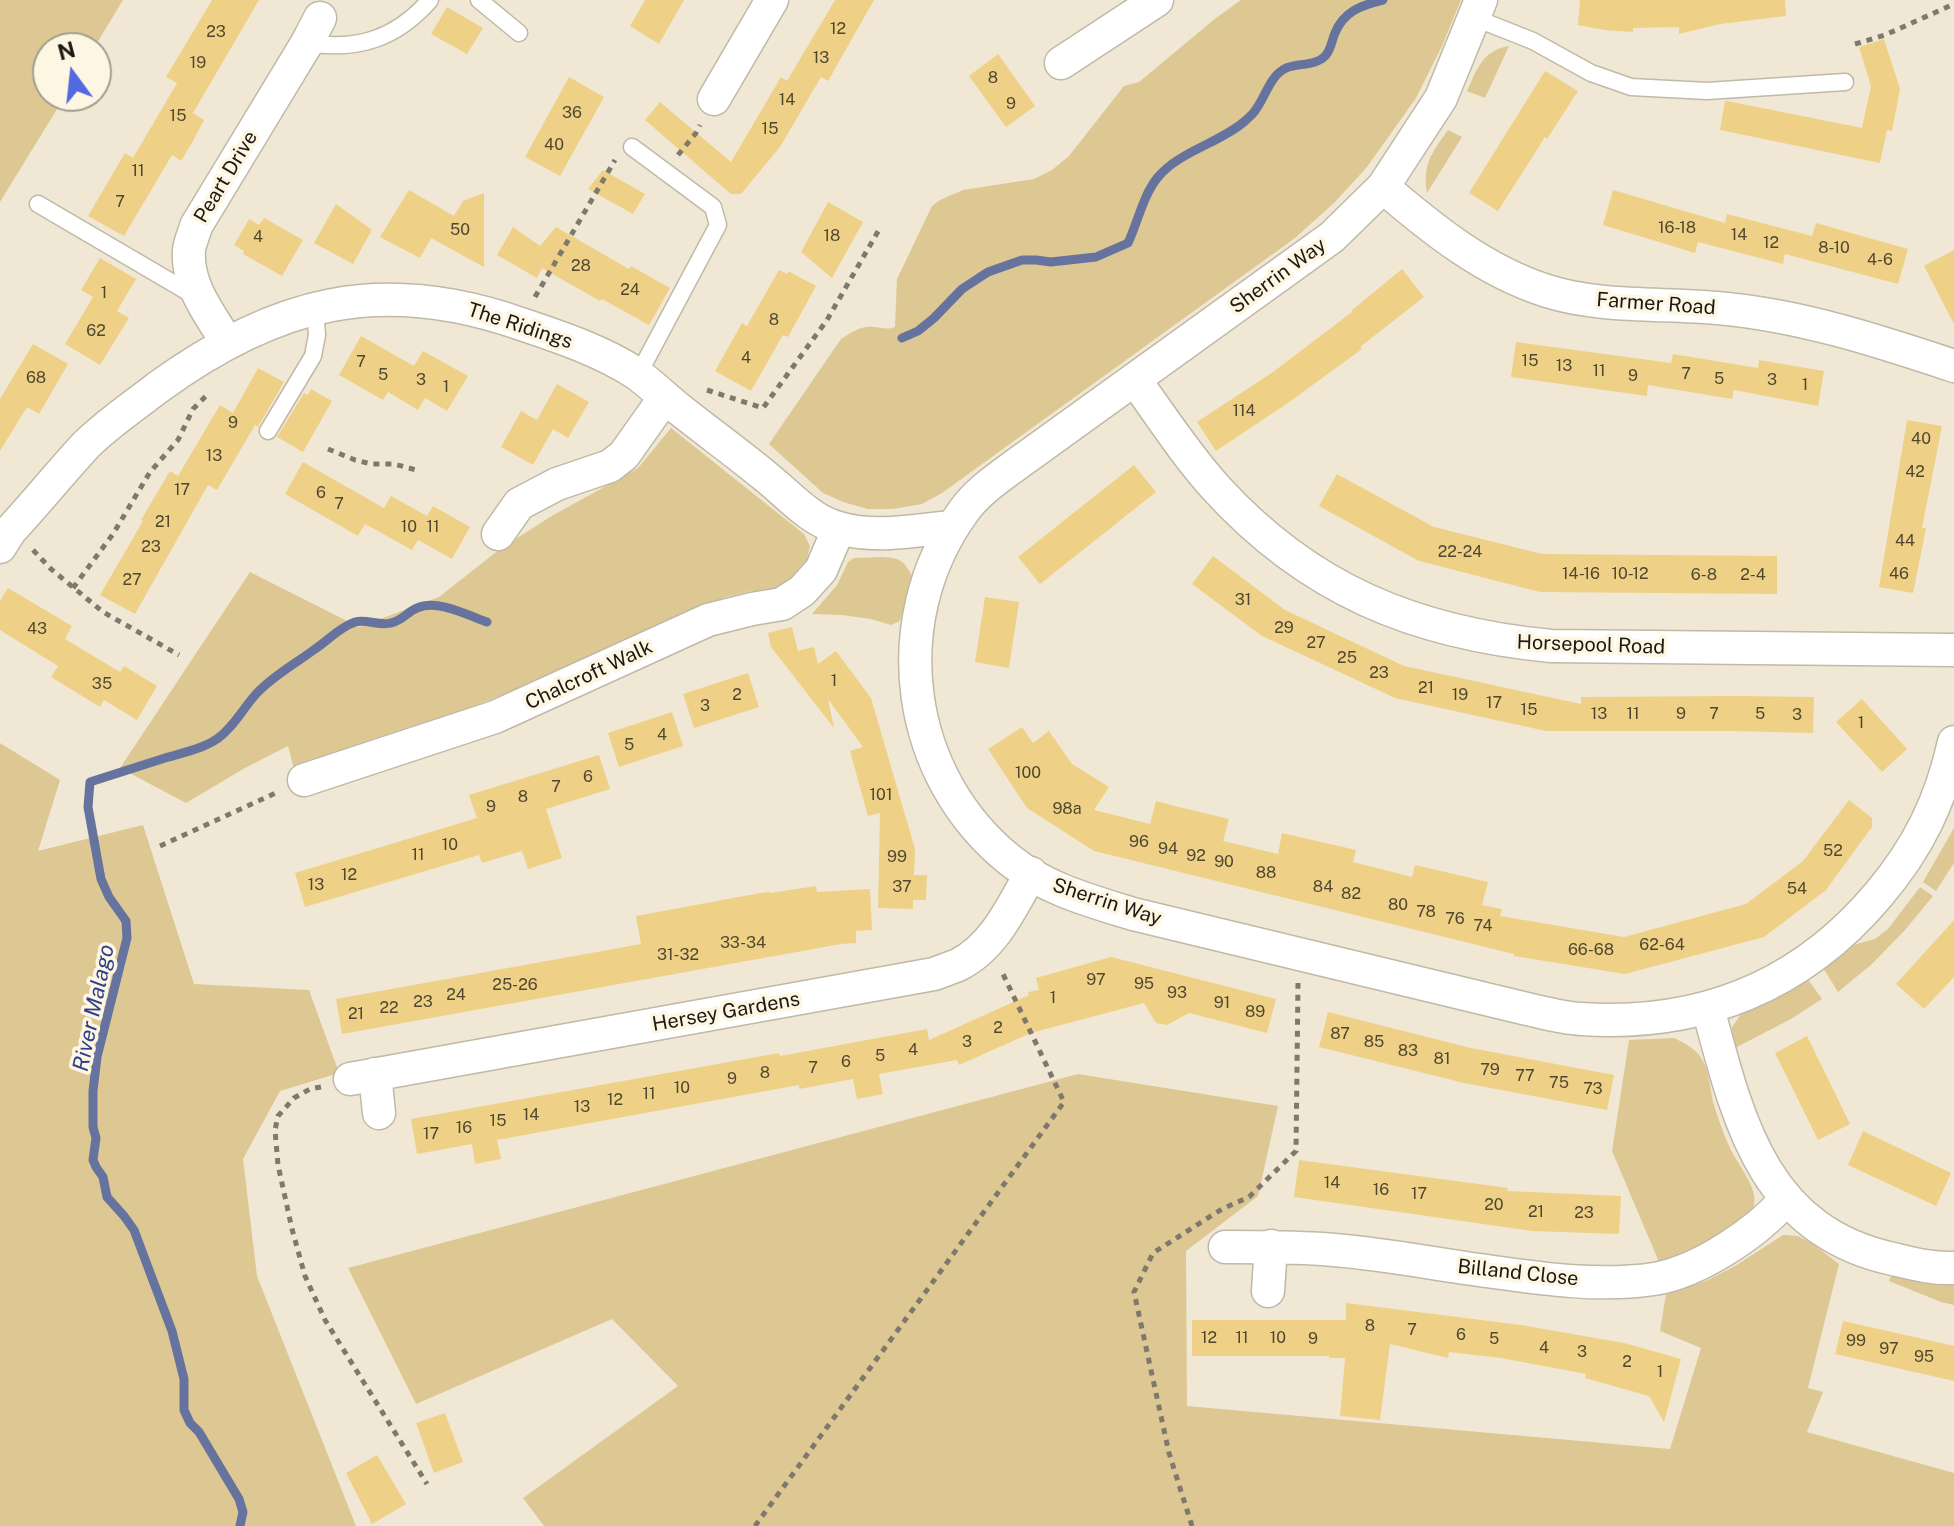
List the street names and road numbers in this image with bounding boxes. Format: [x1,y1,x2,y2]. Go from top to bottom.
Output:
street label: Peart Drive [189,127,263,227]
street label: Sherrin Way [1225,233,1331,319]
street label: Farmer Road [1596,288,1716,320]
street label: The Ridings [465,298,575,354]
street label: Horsepool Road [1516,630,1666,660]
street label: Chalcroft Walk [522,635,656,715]
street label: Sherrin Way [1050,873,1164,931]
street label: Hersey Gardens [650,987,802,1037]
street label: Billand Close [1456,1255,1580,1291]

